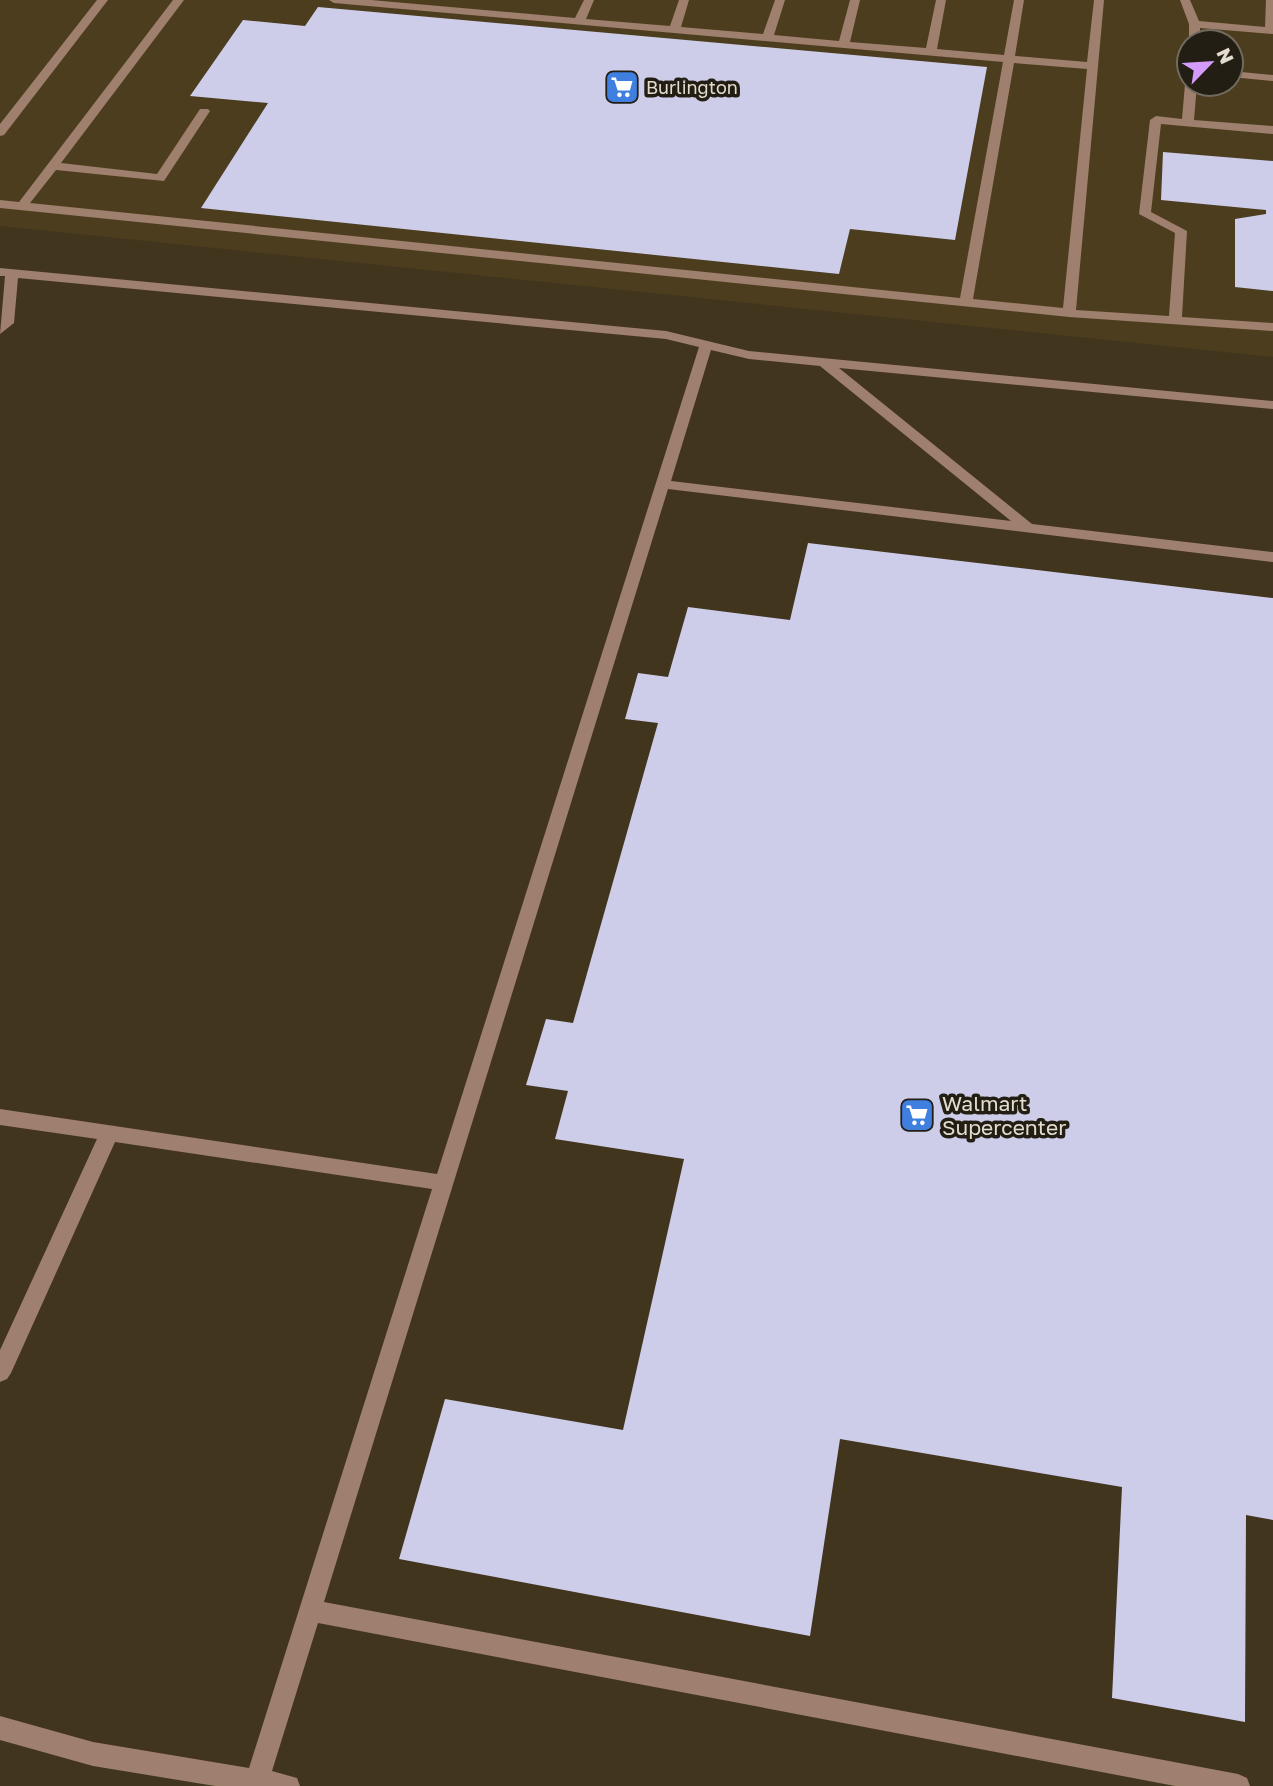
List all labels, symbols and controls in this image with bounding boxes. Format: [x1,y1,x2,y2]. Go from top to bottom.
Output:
north arrow [1175,28,1245,98]
text: N [1212,44,1239,67]
supermarket icon: Burlington [603,68,641,106]
place label: Burlington [646,76,738,98]
place label: Walmart Supercenter [942,1090,1066,1140]
supermarket icon: Walmart Supercenter [898,1096,936,1134]

